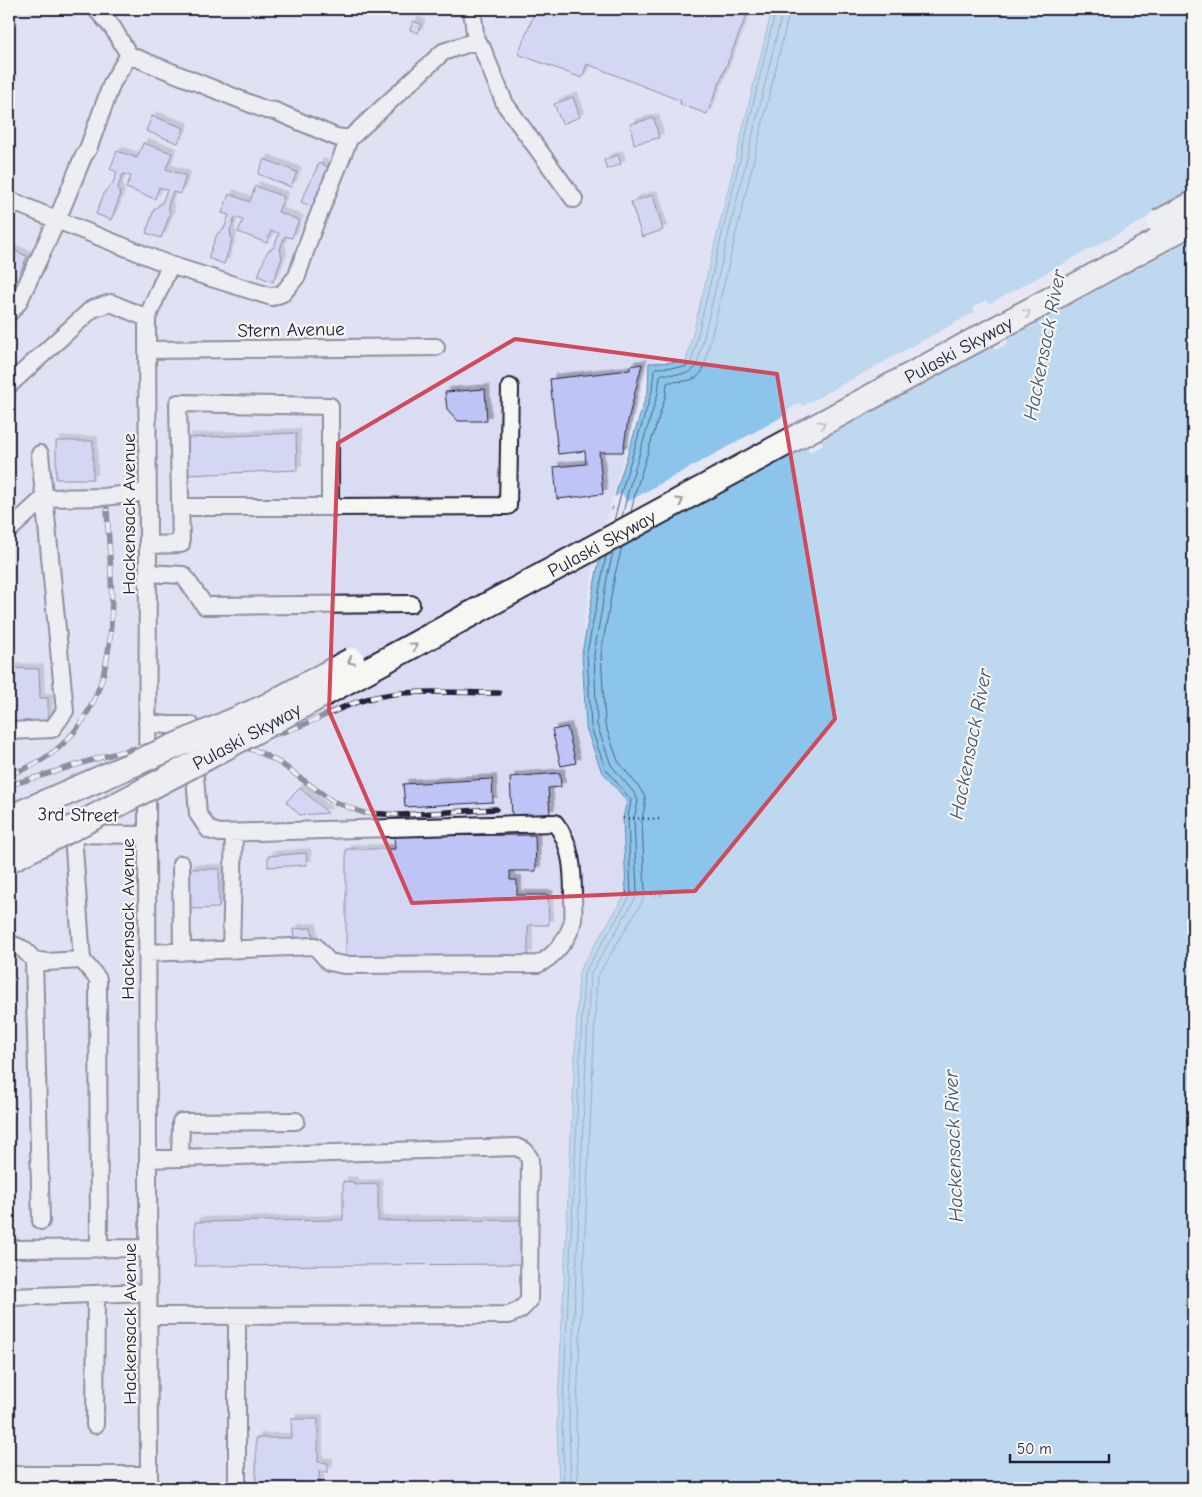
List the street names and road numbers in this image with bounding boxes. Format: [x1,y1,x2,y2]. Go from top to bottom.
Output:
street label: Pulaski Skyway [901,312,1017,388]
street label: Stern Avenue [237,318,345,342]
street label: Hackensack Avenue [118,433,140,595]
street label: Pulaski Skyway [544,506,660,582]
street label: Pulaski Skyway [189,698,305,775]
street label: 3rd Street [37,803,119,827]
street label: Hackensack Avenue [117,838,139,1000]
street label: Hackensack Avenue [119,1243,141,1405]

